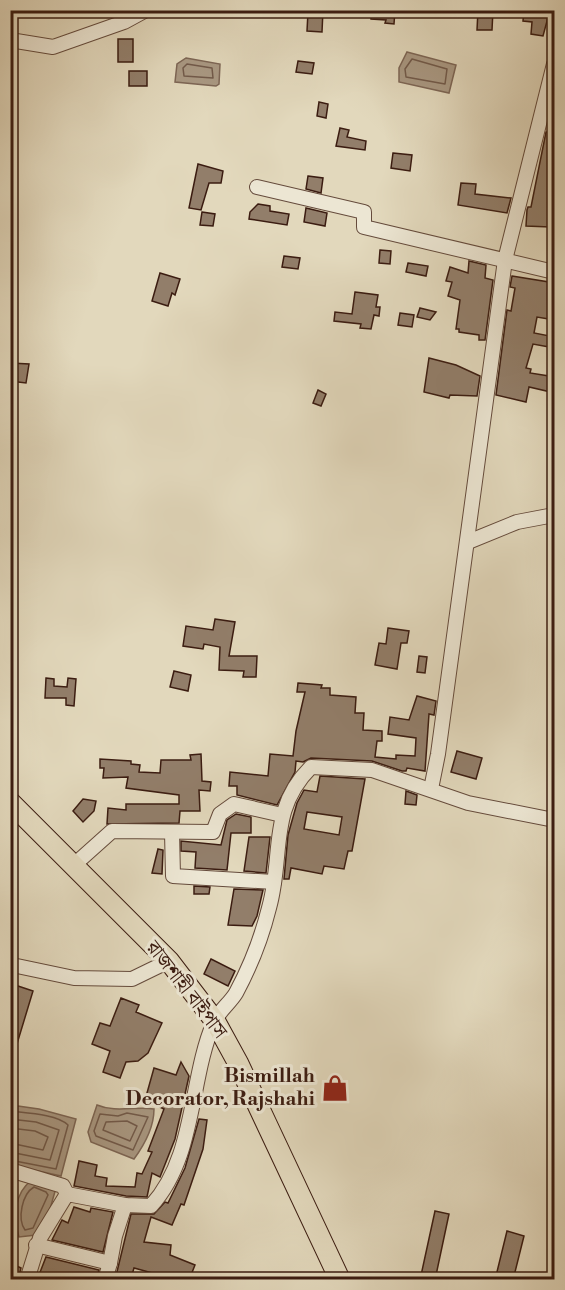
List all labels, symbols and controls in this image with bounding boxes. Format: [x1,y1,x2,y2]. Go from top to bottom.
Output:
street label: রাজশাহী বাইপাস [139,935,233,1044]
place label: Bismillah Decorator, Rajshahi [126,1064,316,1112]
shop icon: Bismillah Decorator, Rajshahi [320,1073,350,1103]

